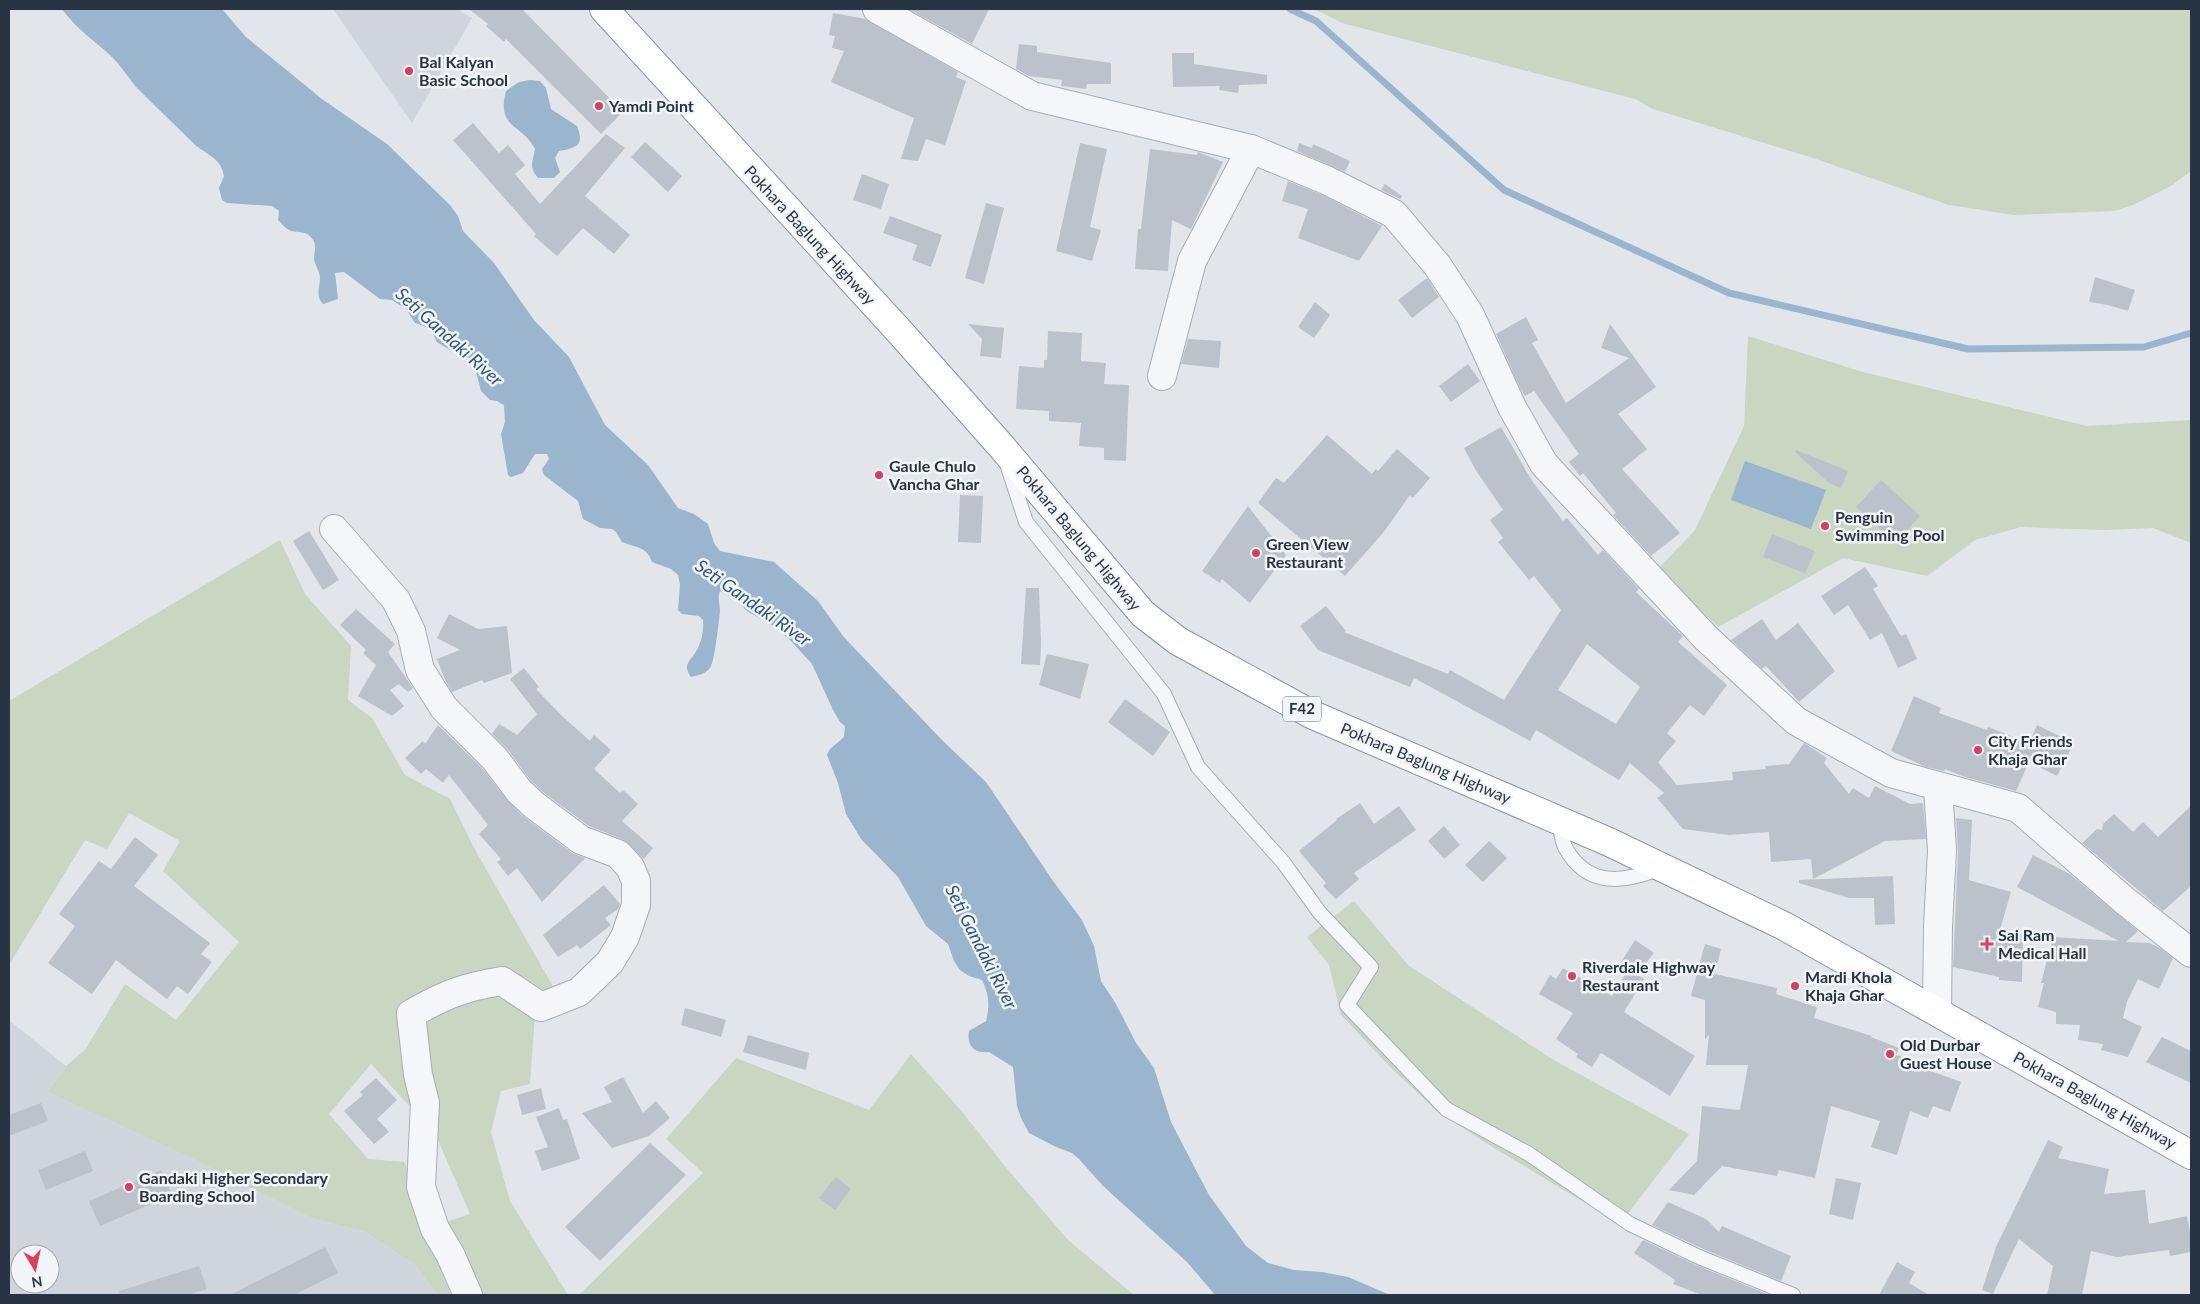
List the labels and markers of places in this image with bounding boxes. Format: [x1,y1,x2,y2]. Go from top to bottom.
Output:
place label: Bal Kalyan Basic School [419,52,508,89]
marker: Bal Kalyan Basic School [403,65,415,77]
place label: Yamdi Point [608,96,694,115]
marker: Yamdi Point [593,100,605,112]
place label: Gaule Chulo Vancha Ghar [888,456,980,493]
marker: Gaule Chulo Vancha Ghar [873,469,885,481]
place label: Penguin Swimming Pool [1835,507,1945,544]
marker: Penguin Swimming Pool [1819,520,1831,532]
place label: Green View Restaurant [1266,534,1349,571]
marker: Green View Restaurant [1250,547,1262,559]
place label: City Friends Khaja Ghar [1988,731,2073,768]
marker: City Friends Khaja Ghar [1972,744,1984,756]
place label: Sai Ram Medical Hall [1998,925,2086,962]
marker: Sai Ram Medical Hall [1980,937,1994,951]
place label: Riverdale Highway Restaurant [1582,957,1716,994]
place label: Mardi Khola Khaja Ghar [1805,967,1892,1004]
marker: Riverdale Highway Restaurant [1566,970,1578,982]
marker: Mardi Khola Khaja Ghar [1789,980,1801,992]
place label: Old Durbar Guest House [1900,1035,1992,1072]
marker: Old Durbar Guest House [1884,1048,1896,1060]
place label: Gandaki Higher Secondary Boarding School [139,1168,329,1205]
marker: Gandaki Higher Secondary Boarding School [123,1181,135,1193]

